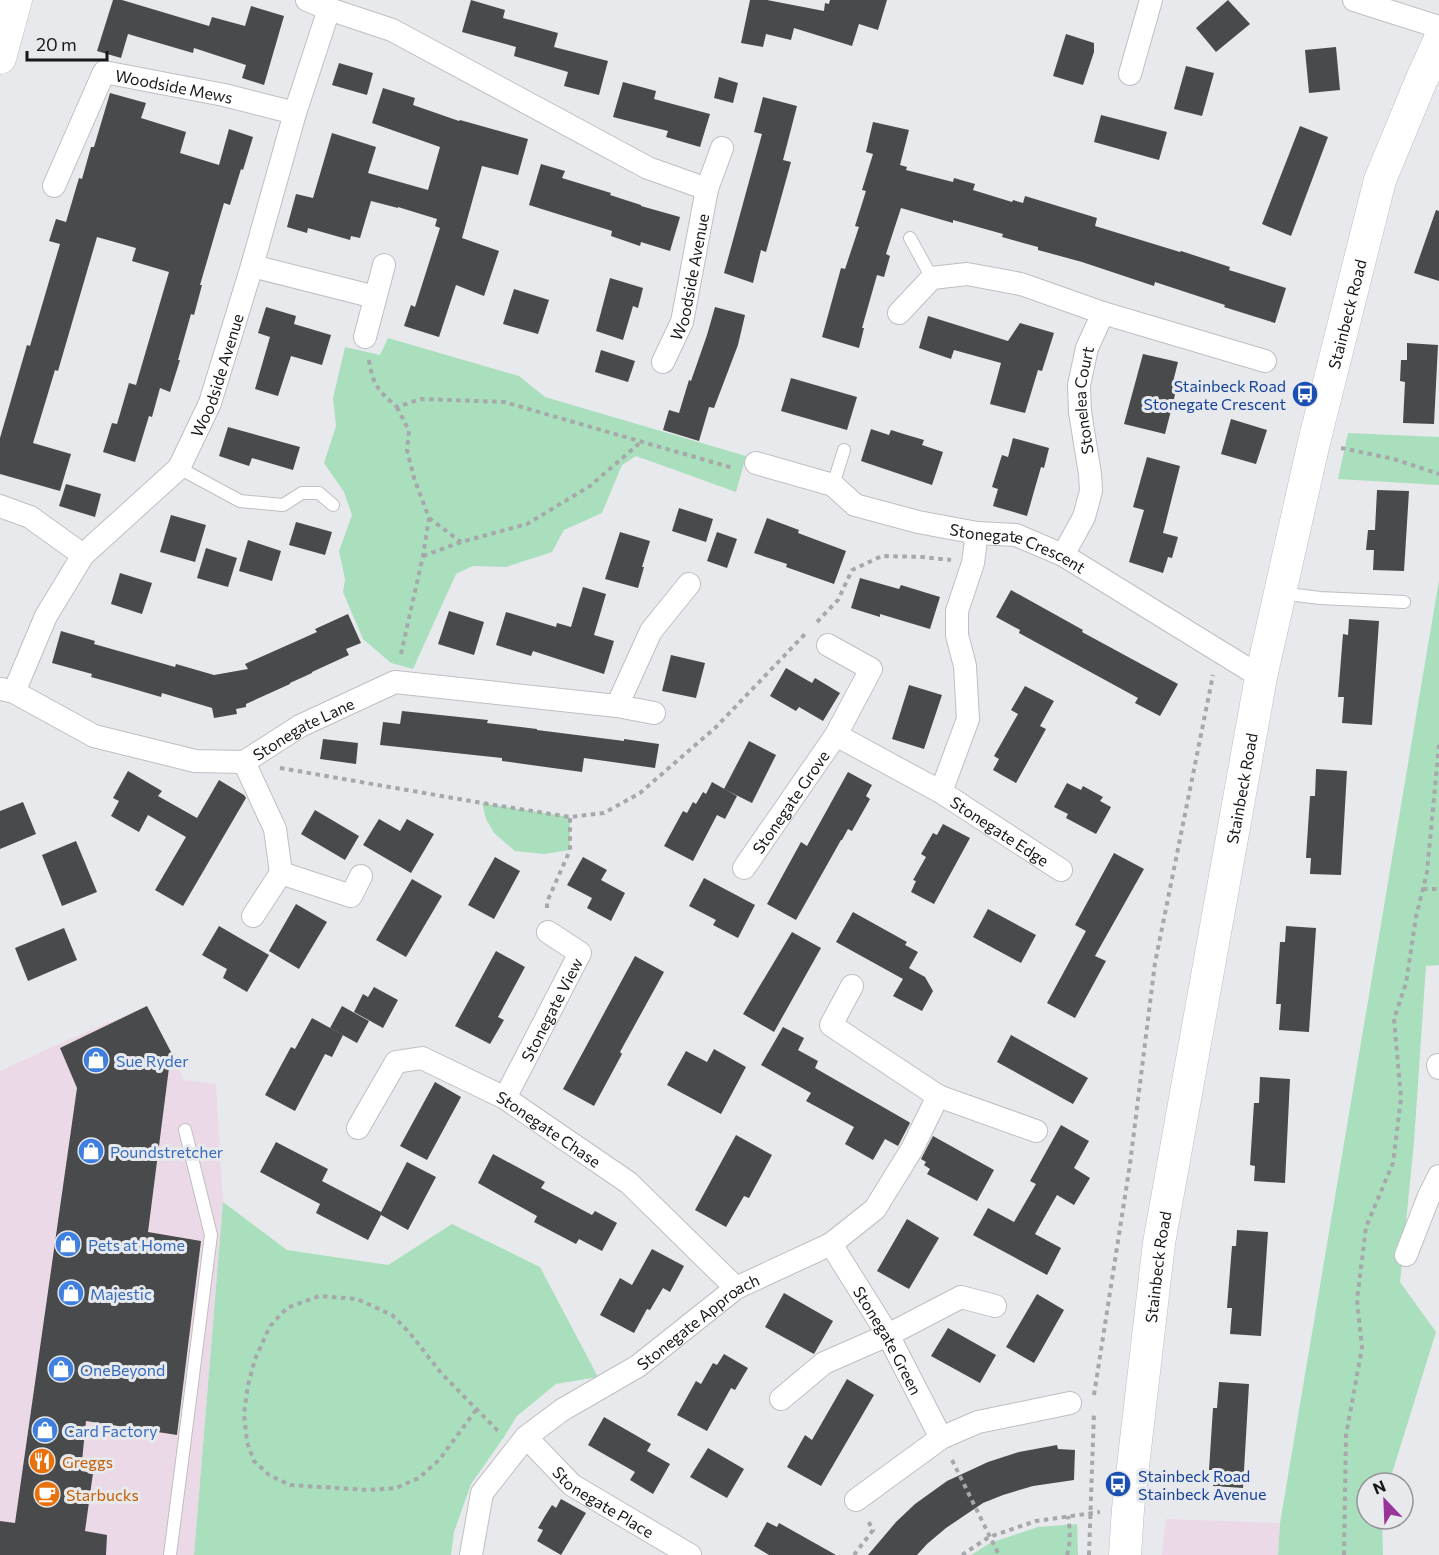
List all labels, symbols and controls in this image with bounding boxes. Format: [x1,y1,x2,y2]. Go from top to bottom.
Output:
scale bar [27,24,106,62]
text: 20 m [36,33,77,55]
street label: Woodside Mews [114,65,235,106]
street label: Woodside Avenue [665,212,712,343]
street label: Stainbeck Road [1323,257,1369,371]
street label: Woodside Avenue [186,311,246,440]
street label: Stonelea Court [1069,344,1097,456]
place label: Stainbeck Road Stonegate Crescent [1143,376,1286,413]
bus stop icon: Stainbeck Road Stonegate Crescent [1290,379,1320,409]
street label: Stonegate Crescent [948,519,1090,577]
street label: Stonegate Lane [249,693,357,764]
street label: Stainbeck Road [1222,731,1260,845]
street label: Stonegate Grove [748,746,832,857]
street label: Stonegate Edge [947,792,1053,869]
street label: Stonegate View [516,954,586,1064]
shop icon: Sue Ryder [81,1045,111,1075]
place label: Sue Ryder [116,1051,189,1070]
street label: Stonegate Chase [494,1086,605,1171]
shop icon: Poundstretcher [76,1136,106,1166]
place label: Poundstretcher [110,1142,224,1161]
street label: Stainbeck Road [1140,1209,1174,1324]
shop icon: Pets at Home [53,1229,83,1259]
place label: Pets at Home [88,1235,185,1254]
street label: Stonegate Approach [632,1269,762,1373]
shop icon: Majestic [56,1278,86,1308]
street label: Stonegate Green [850,1282,926,1398]
place label: Majestic [90,1284,152,1303]
shop icon: OneBeyond [46,1354,76,1384]
place label: OneBeyond [80,1360,165,1379]
shop icon: Card Factory [30,1415,60,1445]
place label: Card Factory [64,1421,158,1440]
restaurant icon: Greggs [27,1446,57,1476]
place label: Greggs [62,1452,113,1471]
street label: Stonegate Place [549,1462,658,1541]
place label: Stainbeck Road Stainbeck Avenue [1138,1466,1266,1503]
bus stop icon: Stainbeck Road Stainbeck Avenue [1103,1469,1133,1499]
north arrow [1355,1471,1415,1531]
text: N [1370,1476,1388,1498]
cafe icon: Starbucks [32,1479,62,1509]
place label: Starbucks [66,1485,139,1504]

